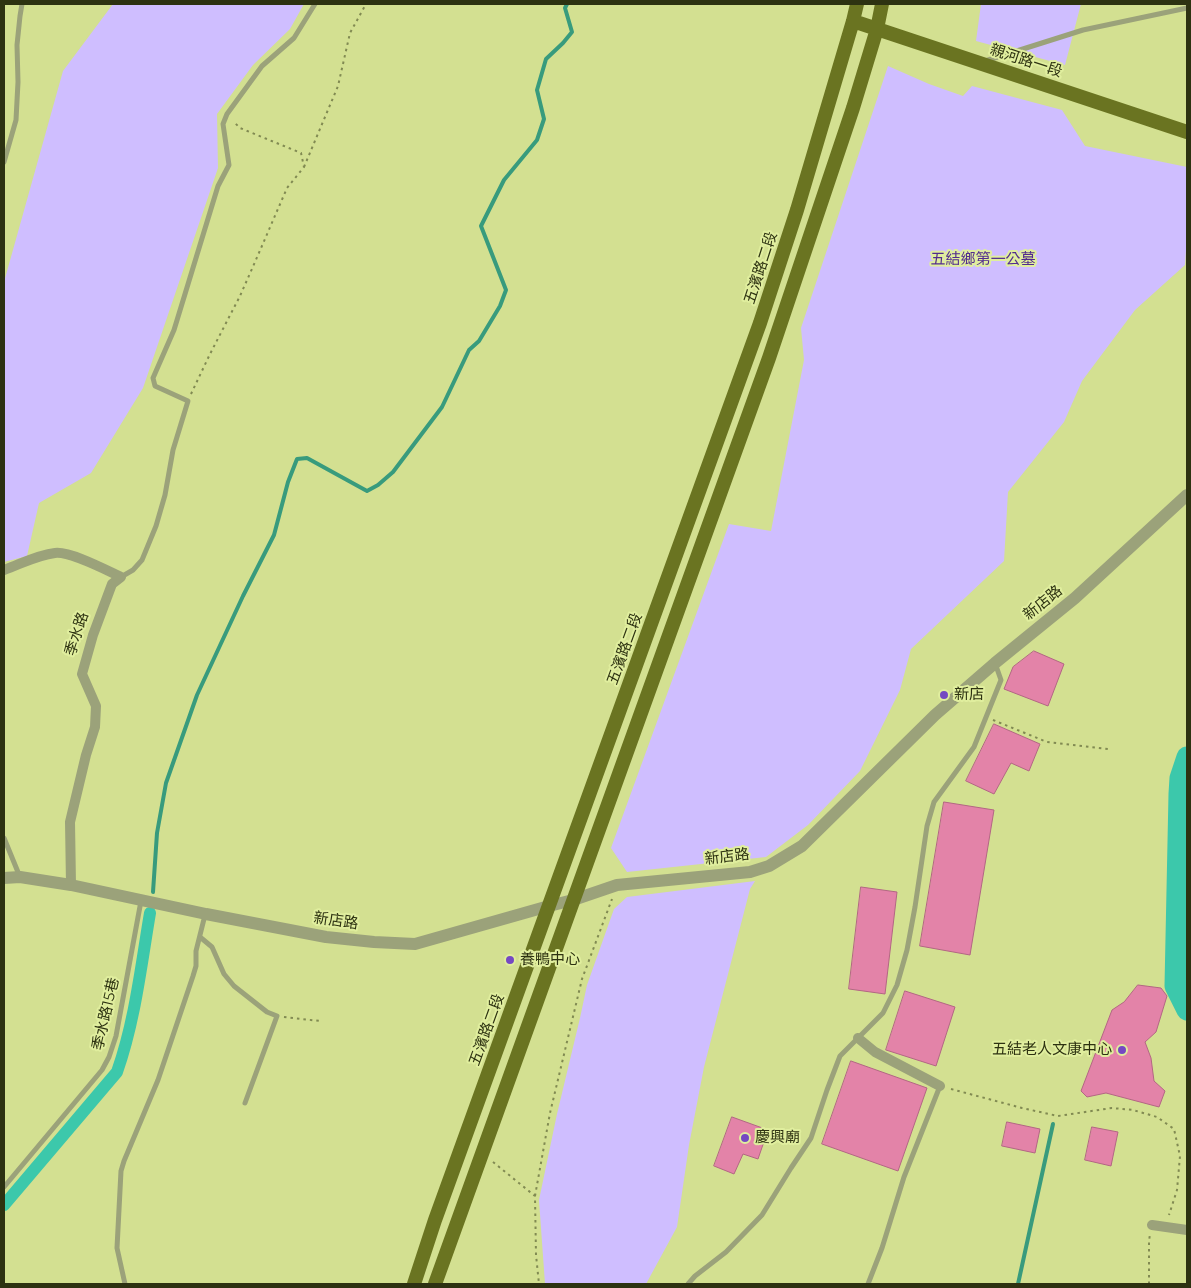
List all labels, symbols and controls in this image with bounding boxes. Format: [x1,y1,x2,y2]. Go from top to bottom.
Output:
street label: 親河路一段 [988,41,1064,81]
street label: 五濱路二段 [741,230,781,306]
park label: 五結鄉第一公墓 [931,251,1035,269]
street label: 新店路 [1020,582,1066,624]
street label: 季水路 [61,610,93,658]
street label: 五濱路二段 [604,611,646,687]
place label: 新店 [954,686,984,704]
marker: 新店 [938,689,950,701]
street label: 新店路 [704,845,750,869]
street label: 新店路 [312,909,360,933]
place label: 養鴨中心 [520,951,580,969]
marker: 養鴨中心 [504,954,516,966]
street label: 季水路15巷 [89,976,123,1052]
street label: 五濱路二段 [466,992,508,1068]
place label: 五結老人文康中心 [992,1041,1112,1059]
marker: 五結老人文康中心 [1116,1044,1128,1056]
place label: 慶興廟 [755,1129,800,1147]
marker: 慶興廟 [739,1132,751,1144]

